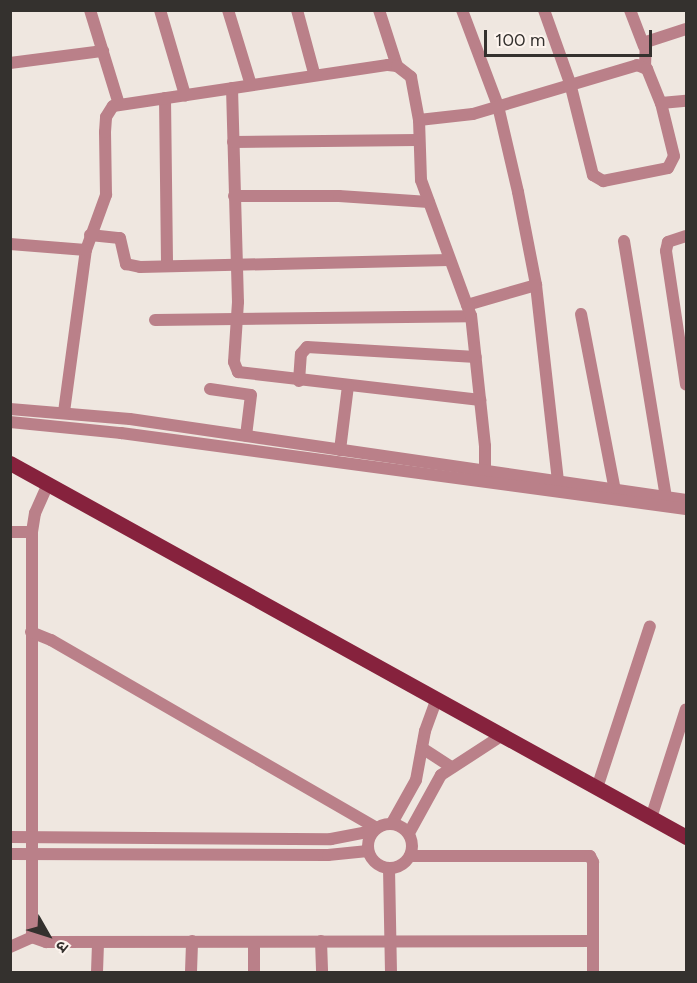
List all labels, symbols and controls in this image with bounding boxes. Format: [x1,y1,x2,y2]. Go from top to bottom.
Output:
scale bar [487,18,655,56]
text: 100 m [495,29,545,51]
north arrow [18,905,78,965]
text: उ [52,937,73,956]

